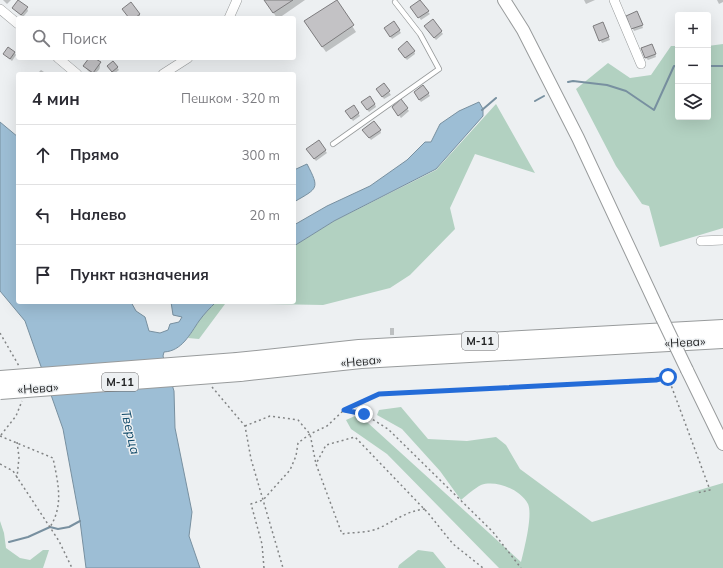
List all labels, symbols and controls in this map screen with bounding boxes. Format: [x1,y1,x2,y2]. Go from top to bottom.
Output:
map controls [675,12,711,120]
button: + [675,12,711,48]
search box [16,16,296,60]
icon: search [30,27,52,49]
text: Поиск [62,29,107,48]
button: − [675,48,711,84]
button: layers [675,84,711,120]
text: 4 мин [32,88,80,109]
text: Пешком · 320 m [181,90,280,106]
icon: ahead [32,144,54,166]
text: Прямо [70,145,119,164]
text: 300 m [242,147,280,163]
icon: left [32,204,54,226]
text: Налево [70,205,126,224]
text: 20 m [250,207,280,223]
icon: arrive [32,264,54,286]
text: Пункт назначения [70,265,209,284]
road number: М-11 [462,332,498,350]
street label: «Нева» [664,333,706,351]
street label: «Нева» [340,352,382,370]
route start [659,368,677,386]
road number: М-11 [102,373,138,391]
street label: «Нева» [17,379,59,397]
route end [355,405,373,423]
water label: Тверца [118,408,144,456]

